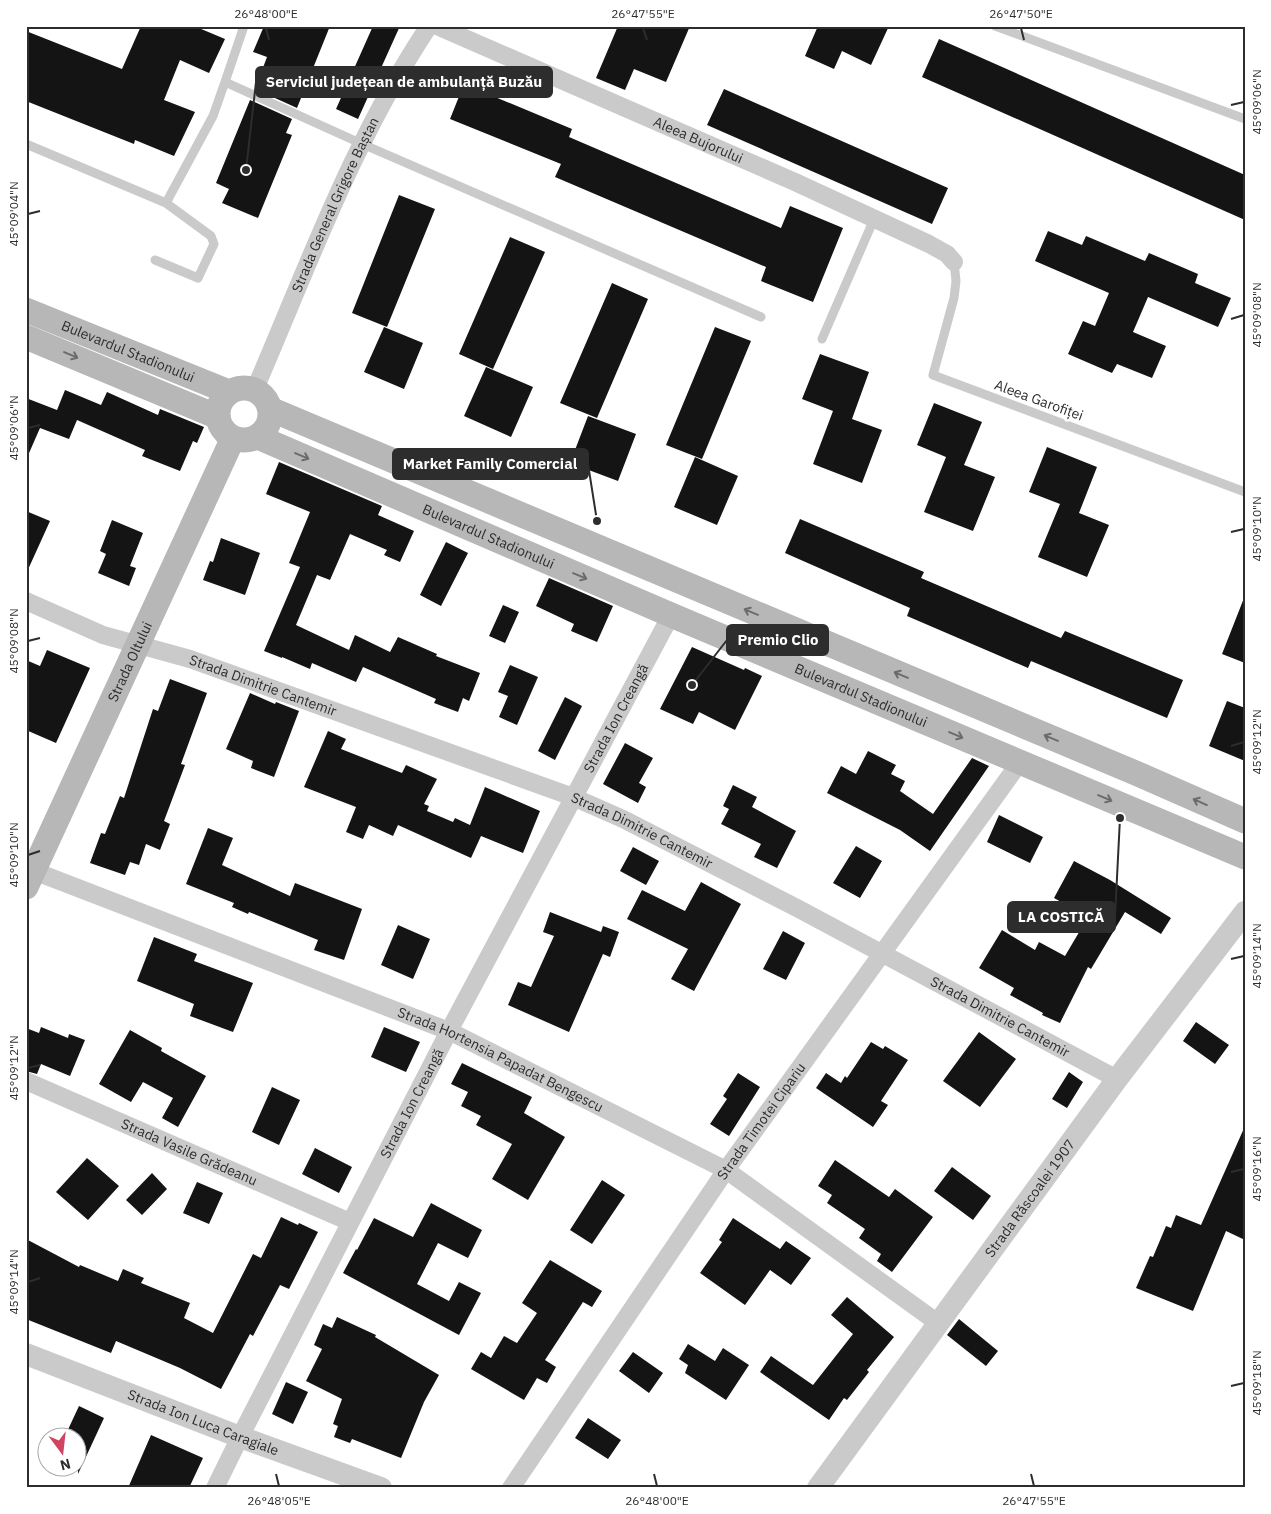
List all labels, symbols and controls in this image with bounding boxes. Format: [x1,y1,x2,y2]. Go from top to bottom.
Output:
text: 26°48'00"E [234,6,298,21]
text: 26°47'55"E [611,6,675,21]
text: 26°47'50"E [989,6,1053,21]
callout: Serviciul județean de ambulanță Buzău [256,67,552,97]
text: 45°09'06"N [1249,69,1264,135]
text: Serviciul județean de ambulanță Buzău [266,72,542,91]
street label: Aleea Bujorului [651,112,746,167]
street label: Strada General Grigore Baștan [288,114,383,295]
text: 45°09'04"N [6,181,21,247]
text: 45°09'08"N [1249,282,1264,348]
street label: Bulevardul Stadionului [59,316,197,386]
one-way arrow [63,351,78,361]
street label: Aleea Garofiței [992,376,1086,424]
text: 45°09'06"N [6,395,21,461]
callout: Market Family Comercial [393,449,588,479]
one-way arrow [294,452,309,462]
text: Market Family Comercial [403,454,578,473]
text: 45°09'10"N [1249,496,1264,562]
street label: Bulevardul Stadionului [420,500,557,573]
one-way arrow [572,572,587,582]
one-way arrow [744,607,759,617]
text: 45°09'08"N [6,608,21,674]
street label: Strada Oltului [104,619,156,705]
callout: Premio Clio [727,625,828,655]
text: Premio Clio [738,630,818,649]
street label: Strada Dimitrie Cantemir [187,651,339,720]
street label: Bulevardul Stadionului [792,659,930,731]
street label: Strada Ion Creangă [580,660,653,776]
one-way arrow [894,670,909,679]
text: 45°09'12"N [1249,709,1264,775]
one-way arrow [948,731,963,740]
one-way arrow [1044,732,1059,742]
street label: Strada Dimitrie Cantemir [568,788,716,872]
one-way arrow [1097,793,1112,803]
one-way arrow [1193,796,1208,806]
text: 45°09'10"N [6,822,21,888]
callout: LA COSTICĂ [1008,902,1115,932]
text: LA COSTICĂ [1018,907,1104,926]
text: 45°09'14"N [1249,923,1264,989]
street label: Strada Dimitrie Cantemir [927,972,1073,1061]
street label: Strada Hortensia Papadat Bengescu [395,1003,607,1116]
text: 45°09'12"N [6,1035,21,1101]
street label: Strada Ion Creangă [376,1045,448,1161]
street label: Strada Timotei Cipariu [713,1059,809,1183]
street label: Strada Vasile Grădeanu [118,1114,260,1190]
street label: Strada Răscoalei 1907 [981,1136,1079,1261]
text: 45°09'16"N [1249,1136,1264,1202]
text: 45°09'14"N [6,1249,21,1315]
text: 45°09'18"N [1249,1350,1264,1416]
street label: Strada Ion Luca Caragiale [125,1385,282,1459]
north arrow [38,1426,88,1476]
text: N [58,1455,73,1475]
text: 26°48'05"E [247,1493,311,1508]
text: 26°48'00"E [625,1493,689,1508]
text: 26°47'55"E [1002,1493,1066,1508]

